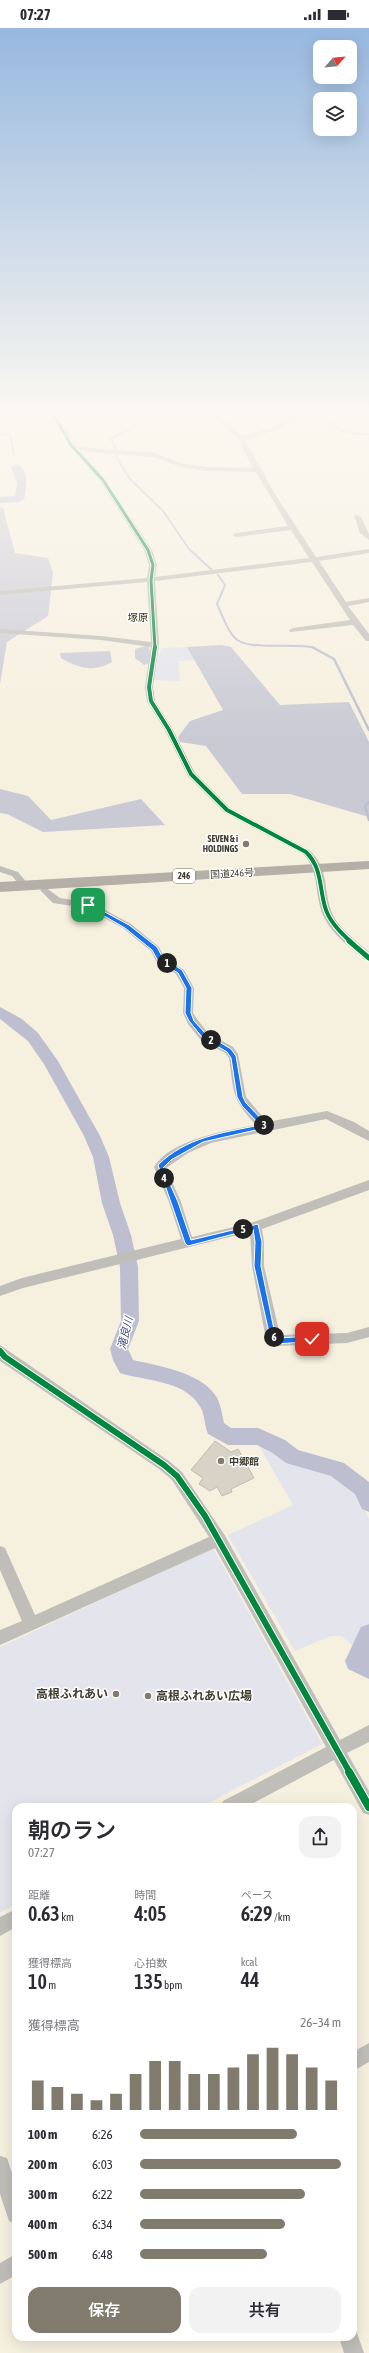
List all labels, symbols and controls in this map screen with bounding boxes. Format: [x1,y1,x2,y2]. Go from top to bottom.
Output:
text: 07:27 [20,6,51,23]
north arrow [313,40,357,84]
map controls [313,40,357,136]
button: layers [313,92,357,136]
district label: 塚原 [128,612,148,623]
place label: SEVEN & i HOLDINGS [203,834,238,854]
marker: SEVEN & i HOLDINGS [241,839,251,849]
street label: 国道246号 [210,867,254,880]
road number: 246 [173,869,195,883]
pin [71,888,105,922]
icon: arrive [77,894,99,916]
pin: 1 [157,953,177,973]
text: 1 [164,957,170,969]
pin: 2 [201,1030,221,1050]
text: 2 [208,1034,214,1046]
pin: 3 [254,1115,274,1135]
text: 3 [261,1119,267,1131]
pin: 4 [154,1168,174,1188]
text: 4 [161,1172,167,1184]
pin: 5 [233,1219,253,1239]
text: 5 [240,1223,246,1235]
water label: 滝良川 [115,1315,135,1350]
pin [295,1322,329,1356]
pin: 6 [264,1327,284,1347]
icon: check [301,1328,323,1350]
text: 6 [271,1331,277,1343]
marker: 中郷館 [216,1456,226,1466]
place label: 中郷館 [229,1456,259,1467]
place label: 高根ふれあい [36,1687,108,1701]
marker: 高根ふれあい [111,1689,121,1699]
place label: 高根ふれあい広場 [156,1689,252,1703]
marker: 高根ふれあい広場 [143,1691,153,1701]
button: share [299,1816,341,1858]
text: 朝のラン [28,1817,116,1843]
text: 07:27 [28,1845,55,1860]
text: 距離 [28,1889,50,1901]
text: 時間 [134,1889,156,1901]
text: ペース [241,1889,273,1901]
text: 0.63 [28,1902,60,1925]
text: 4:05 [134,1902,167,1925]
text: 6:29 [241,1902,272,1925]
text: km [60,1911,74,1923]
text: /km [272,1911,290,1923]
text: kcal [241,1956,257,1968]
text: 獲得標高 [28,1957,72,1969]
text: 心拍数 [134,1957,167,1969]
text: 44 [241,1968,259,1991]
text: 10 [28,1970,47,1993]
text: 135 [134,1970,163,1993]
text: m [47,1979,56,1991]
text: bpm [163,1979,182,1991]
text: 26–34 m [300,2015,341,2030]
text: 獲得標高 [28,2018,80,2033]
text: 100 m [28,2127,57,2142]
text: 6:26 [92,2127,113,2142]
text: 200 m [28,2157,57,2172]
text: 6:03 [92,2157,113,2172]
text: 300 m [28,2187,57,2202]
text: 6:22 [92,2187,113,2202]
text: 400 m [28,2217,57,2232]
text: 6:34 [92,2217,113,2232]
text: 500 m [28,2247,57,2262]
text: 6:48 [92,2247,113,2262]
button: 保存 [28,2287,181,2333]
button: 共有 [189,2287,341,2333]

